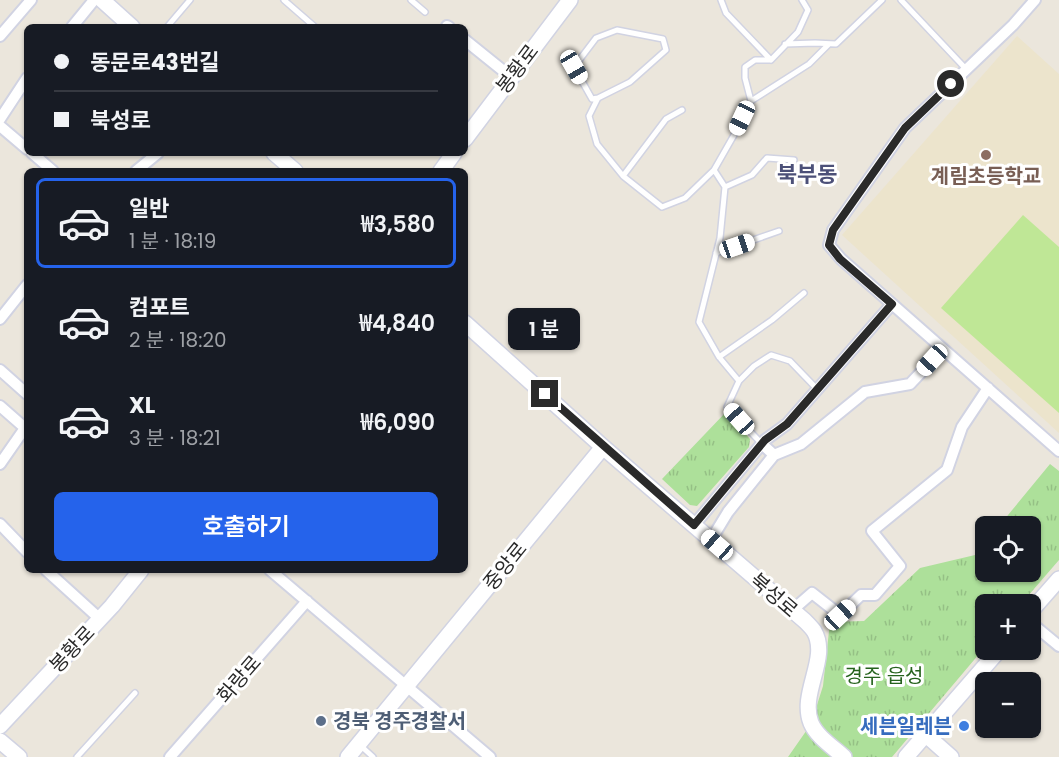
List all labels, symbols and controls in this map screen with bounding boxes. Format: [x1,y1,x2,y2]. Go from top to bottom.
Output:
street label: 봉황로 [489,39,545,99]
text: 동문로43번길 [90,47,219,78]
car [557,47,591,87]
route start [937,70,964,97]
car [726,98,758,138]
text: 북성로 [90,105,151,136]
marker: 계림초등학교 [979,148,993,162]
district label: 북부동 [777,159,837,190]
place label: 계림초등학교 [931,162,1041,190]
text: 일반 [129,193,169,224]
icon: car [57,196,111,250]
text: ₩3,580 [361,209,435,240]
text: 1 분 · 18:19 [129,227,216,255]
car [717,232,757,260]
text: 컴포트 [129,292,190,323]
icon: car [57,295,111,349]
callout: 1 분 [509,307,581,349]
text: ₩4,840 [359,308,435,339]
text: 1 분 [529,315,559,343]
text: 2 분 · 18:20 [129,326,227,354]
car [913,341,951,379]
route end [531,380,558,407]
text: XL [129,390,155,421]
icon: car [57,394,111,448]
car [720,400,758,438]
text: ₩6,090 [360,407,435,438]
text: 3 분 · 18:21 [129,424,221,452]
button: 호출하기 [54,492,438,561]
map controls [975,516,1041,738]
button: locate [975,516,1041,582]
car [698,526,736,564]
street label: 중앙로 [477,536,533,596]
street label: 북성로 [744,566,804,624]
button: + [975,594,1041,660]
car [821,596,859,634]
street label: 봉황로 [43,619,101,679]
street label: 화랑로 [210,649,268,709]
park label: 경주 읍성 [845,662,923,690]
button: − [975,672,1041,738]
place label: 경북 경주경찰서 [333,707,466,735]
place label: 세븐일레븐 [860,712,952,740]
marker: 경북 경주경찰서 [314,714,328,728]
marker: 세븐일레븐 [957,719,971,733]

